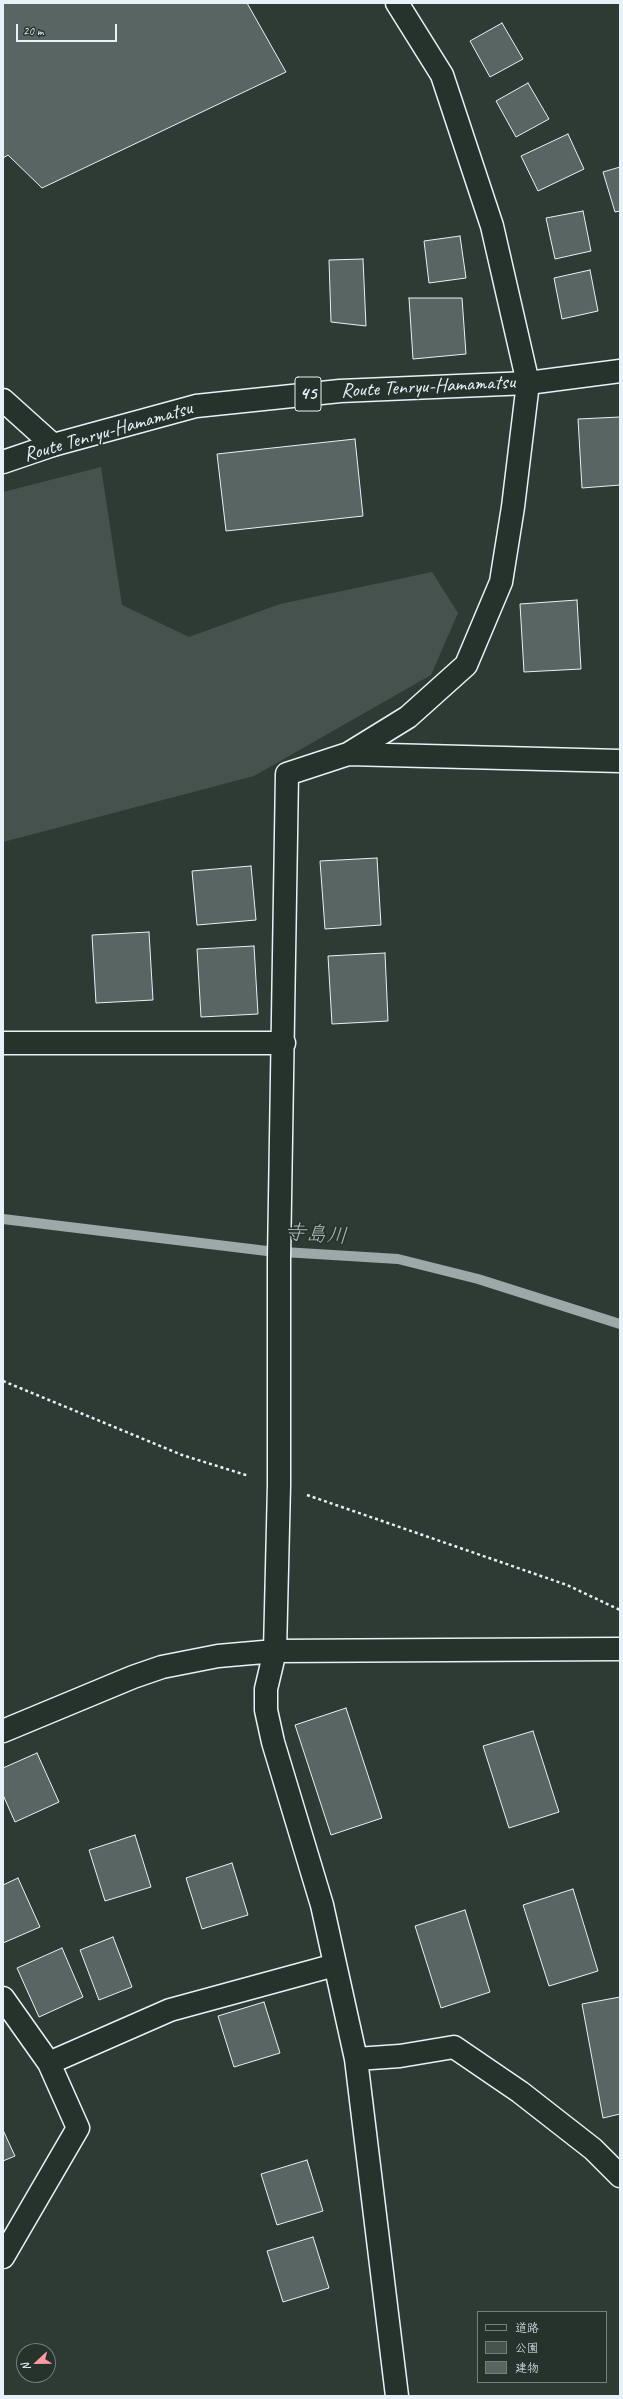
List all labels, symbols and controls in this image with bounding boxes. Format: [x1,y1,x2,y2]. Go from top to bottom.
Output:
scale bar [18,16,119,42]
text: 20 m [23,23,43,39]
street label: Route Tenryu-Hamamatsu [340,370,516,404]
road number: 45 [295,377,321,411]
street label: Route Tenryu-Hamamatsu [21,396,195,468]
water label: 寺島川 [284,1220,348,1250]
legend [477,2311,607,2383]
text: 道路 [515,2320,539,2336]
text: 公園 [515,2340,539,2356]
north arrow [16,2343,56,2383]
text: 建物 [515,2360,539,2376]
text: N [18,2361,34,2373]

